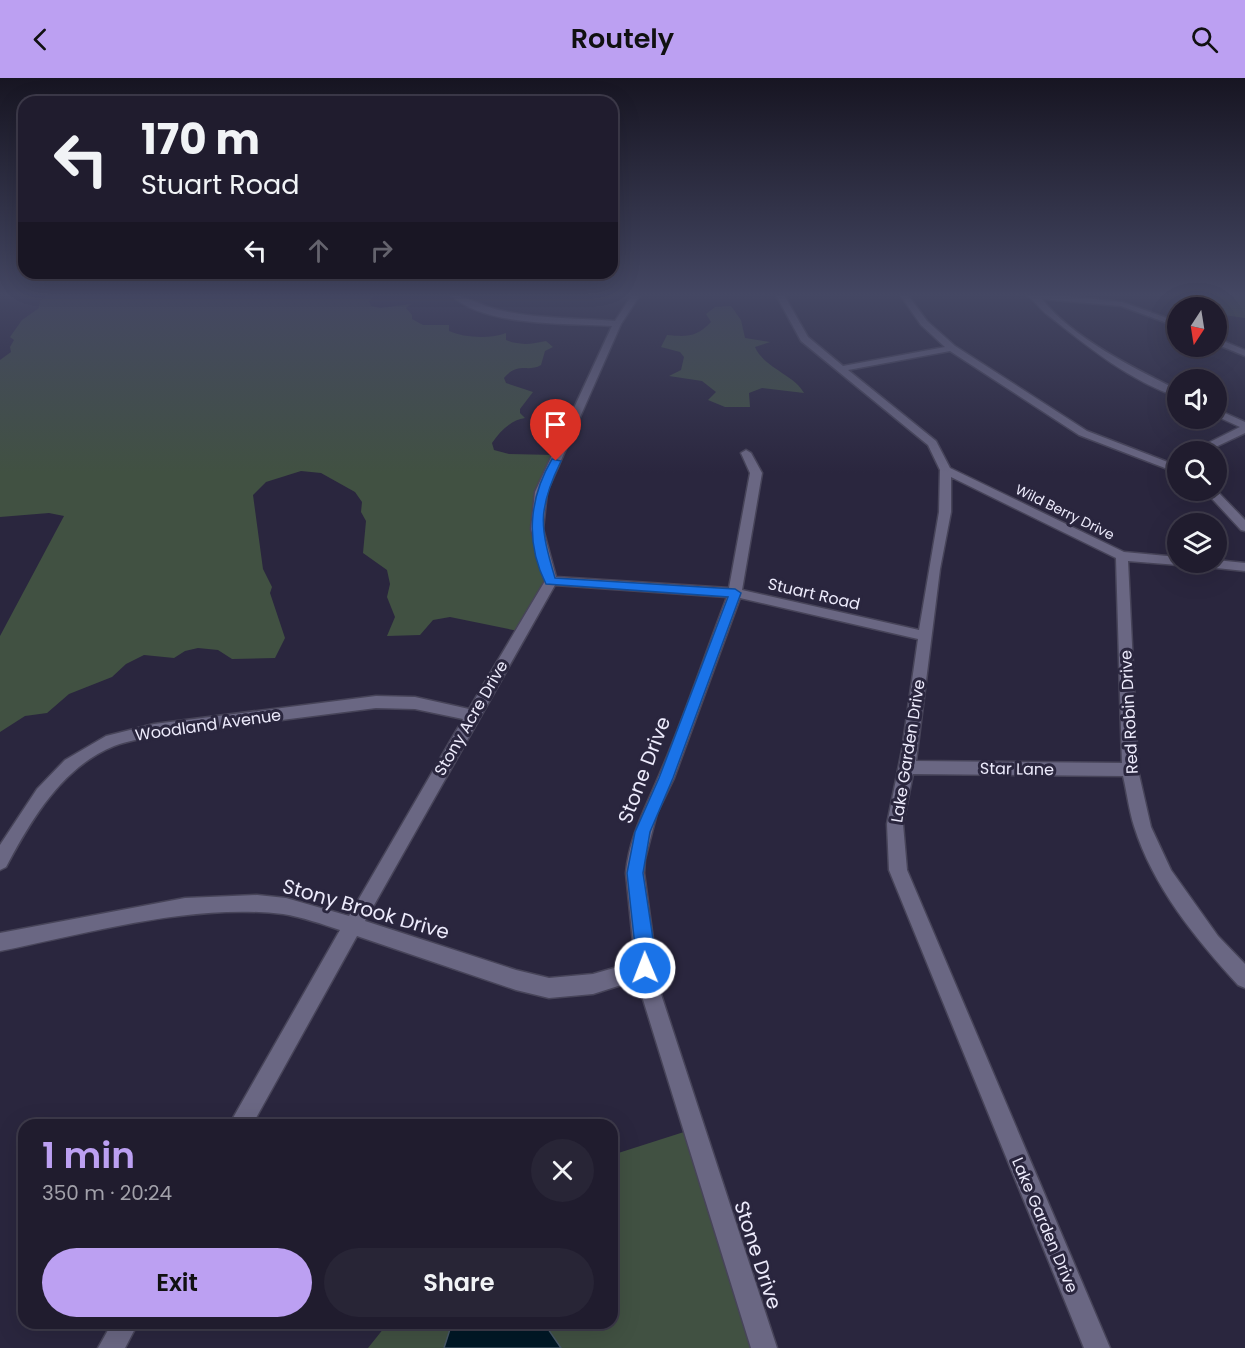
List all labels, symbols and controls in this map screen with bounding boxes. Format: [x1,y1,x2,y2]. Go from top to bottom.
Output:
text: Routely [571,20,674,57]
icon: back [24,23,57,56]
icon: search [1188,23,1221,56]
text: 170 m [141,110,260,169]
icon: left [42,120,120,198]
text: Stuart Road [141,166,300,203]
icon: left [239,234,272,267]
icon: ahead [302,234,335,267]
icon: right [365,234,398,267]
north arrow [1167,297,1227,357]
map controls [1167,297,1227,573]
button: sound [1167,369,1227,429]
pin [530,399,581,461]
icon: arrive [539,408,572,441]
button: search [1167,441,1227,501]
street label: Wild Berry Drive [1012,479,1118,545]
button: layers [1167,513,1227,573]
street label: Stuart Road [766,572,862,616]
street label: Red Robin Drive [1114,649,1144,775]
street label: Stony Acre Drive [429,656,513,780]
street label: Lake Garden Drive [885,678,931,824]
street label: Woodland Avenue [134,703,282,747]
street label: Stone Drive [611,712,677,828]
street label: Star Lane [980,757,1054,781]
street label: Stony Brook Drive [279,872,453,946]
position arrow [613,936,677,1000]
text: 1 min [42,1130,135,1181]
button: close [531,1139,594,1202]
street label: Lake Garden Drive [1006,1154,1084,1296]
text: 350 m · 20:24 [42,1179,172,1207]
street label: Stone Drive [727,1197,789,1313]
button: Exit [42,1248,312,1317]
button: Share [324,1248,594,1317]

